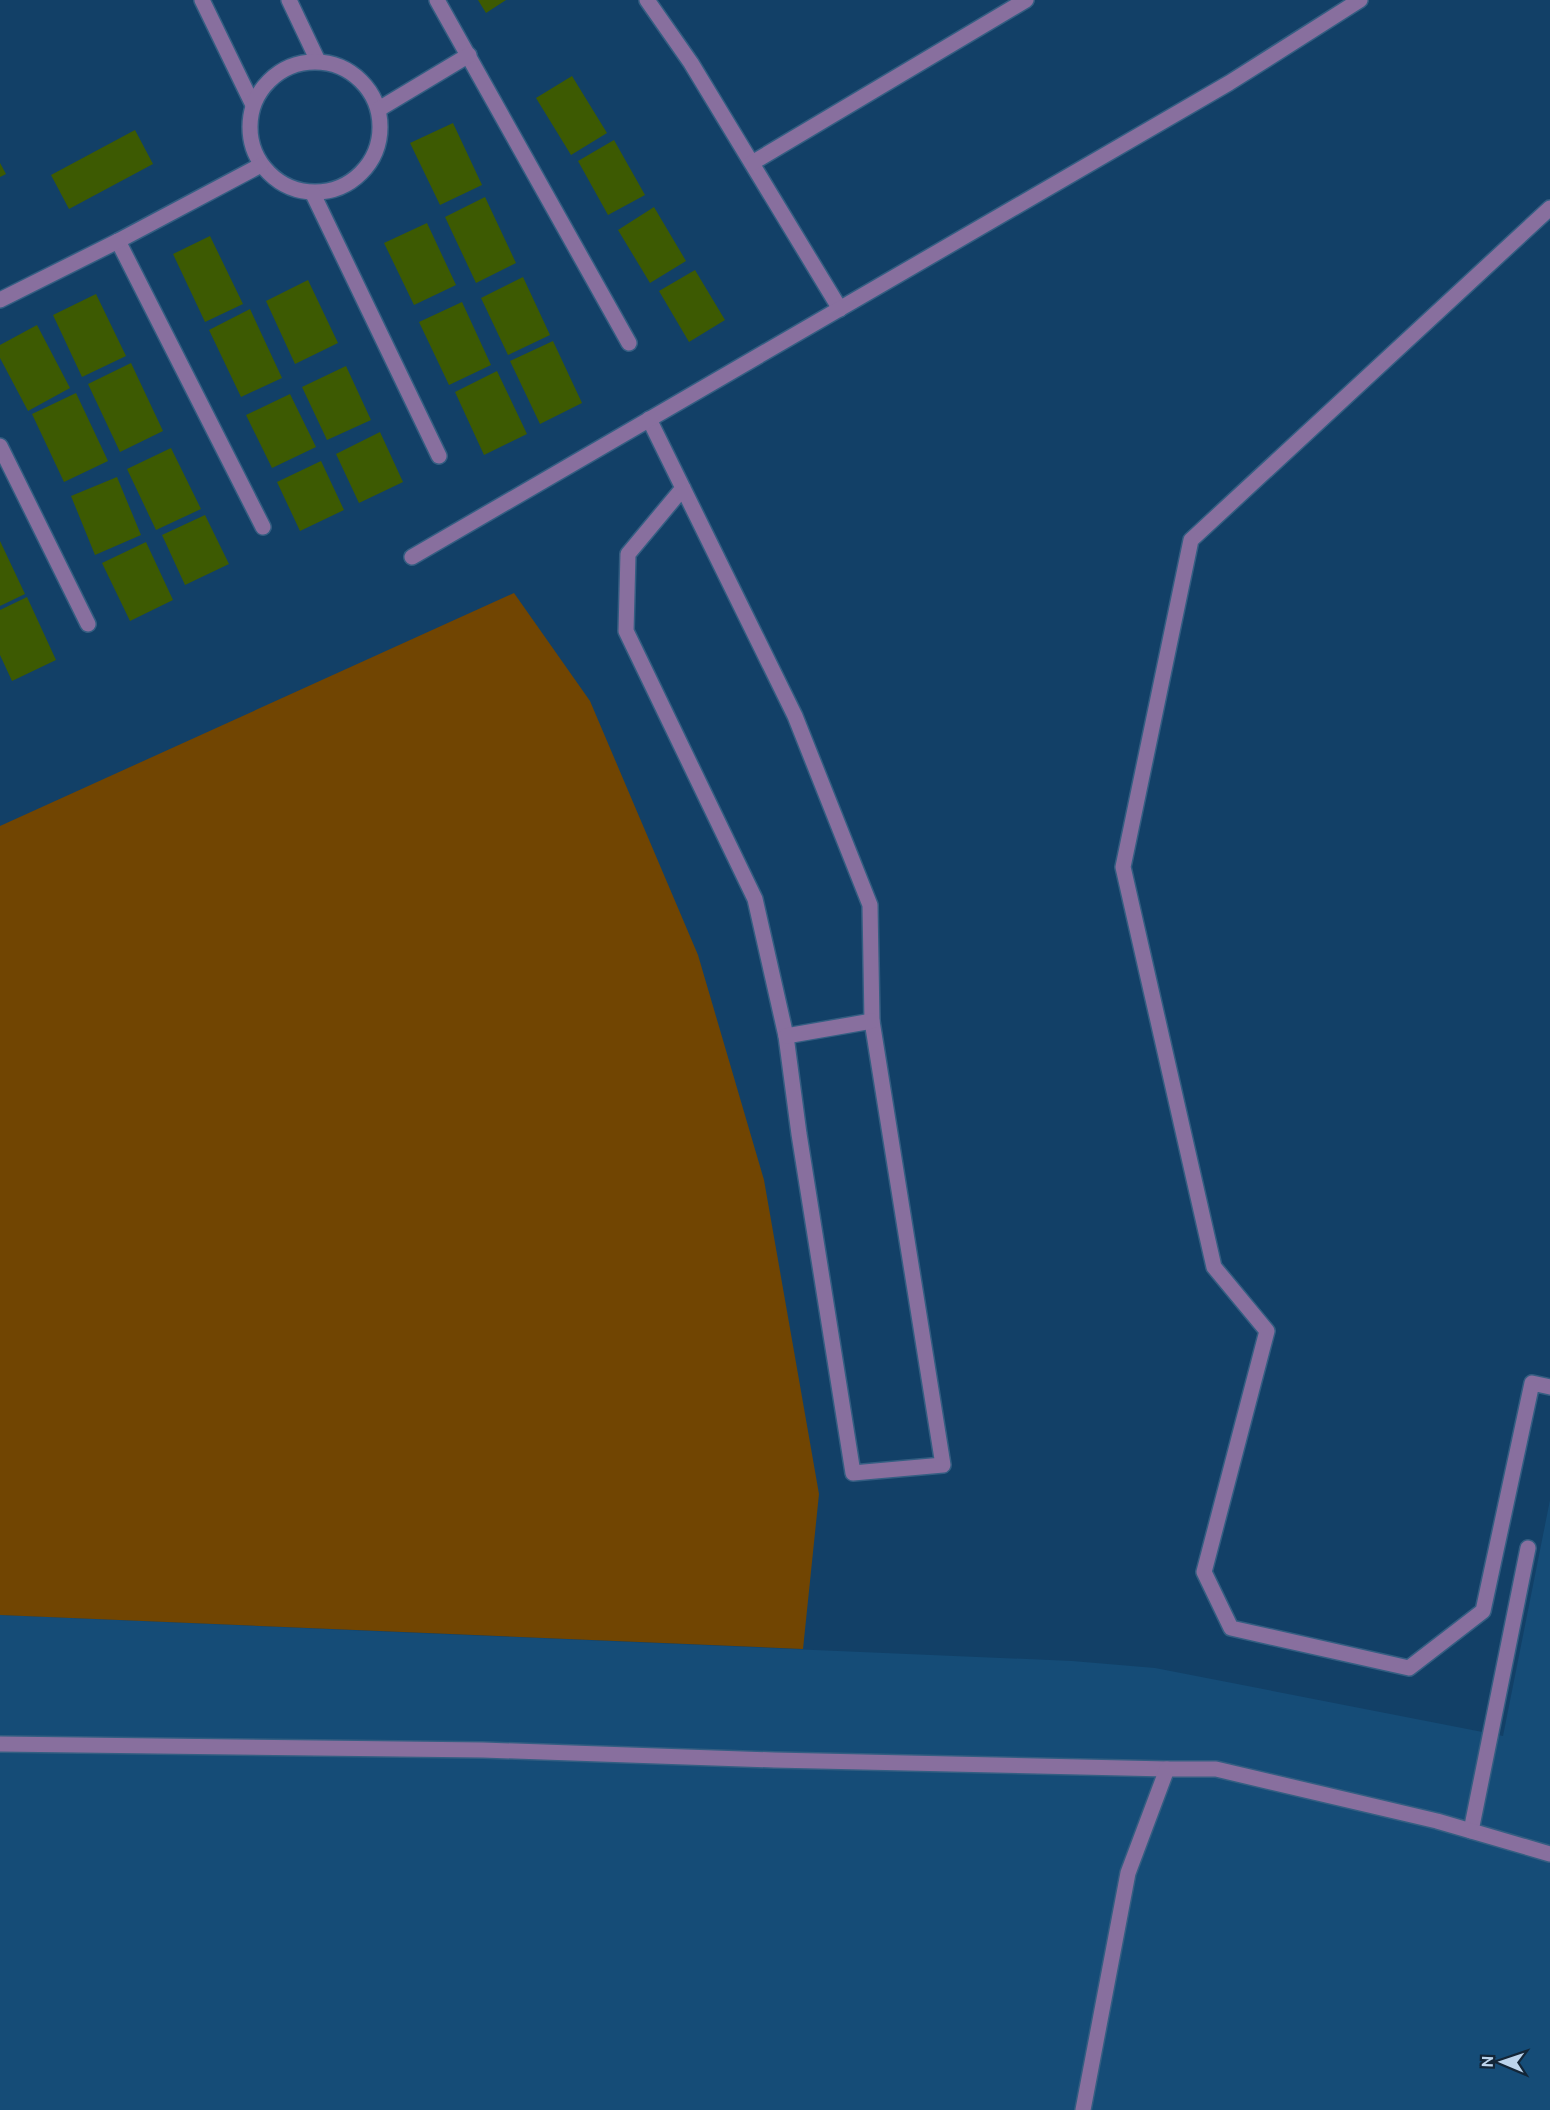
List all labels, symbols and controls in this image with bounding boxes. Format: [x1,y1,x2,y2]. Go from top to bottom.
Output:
north arrow [1472,2032,1532,2092]
text: N [1478,2055,1496,2068]

